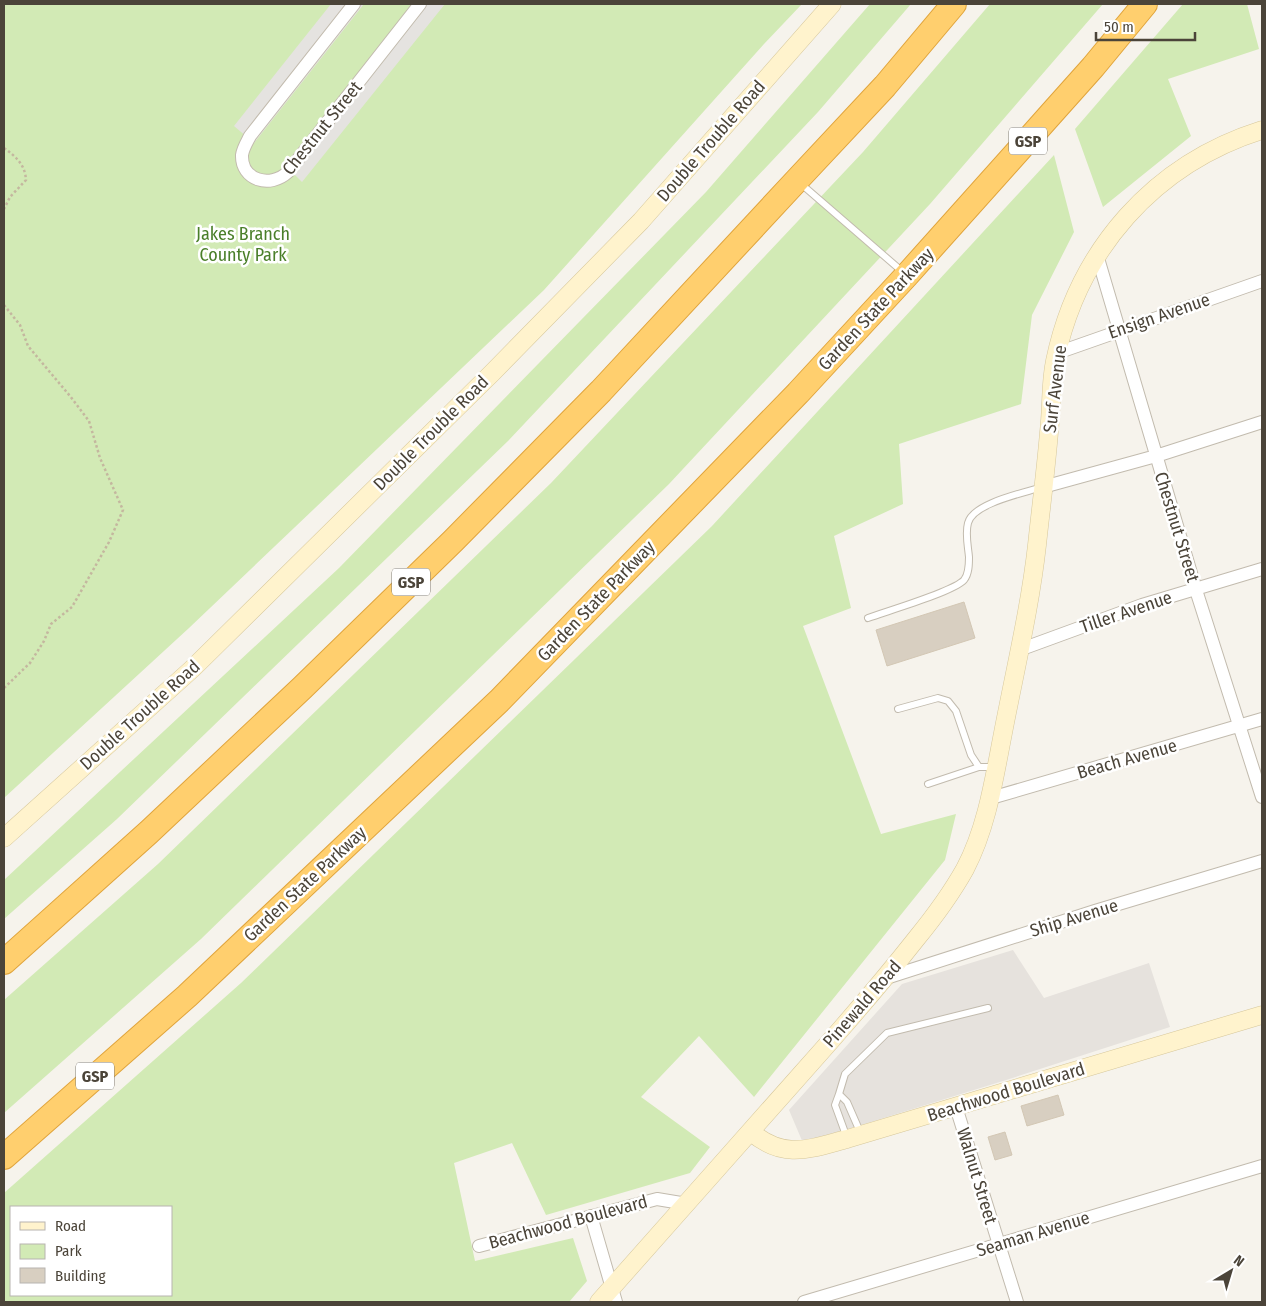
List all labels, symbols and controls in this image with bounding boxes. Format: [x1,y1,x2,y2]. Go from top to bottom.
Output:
scale bar [1096,10,1195,42]
text: 50 m [1104,18,1134,36]
street label: Double Trouble Road [652,76,770,206]
street label: Chestnut Street [278,77,367,179]
road number: GSP [1009,128,1047,154]
park label: Jakes Branch County Park [196,223,290,266]
street label: Garden State Parkway [814,243,938,375]
street label: Ensign Avenue [1105,288,1213,344]
street label: Surf Avenue [1039,344,1071,434]
street label: Double Trouble Road [369,371,493,495]
street label: Chestnut Street [1150,469,1204,585]
street label: Garden State Parkway [533,536,659,666]
road number: GSP [392,568,430,596]
street label: Tiller Avenue [1077,586,1175,638]
street label: Double Trouble Road [75,655,205,775]
street label: Beach Avenue [1075,734,1180,784]
street label: Garden State Parkway [239,822,371,946]
street label: Ship Avenue [1027,894,1121,942]
street label: Pinewald Road [818,956,906,1052]
street label: Beachwood Boulevard [925,1058,1087,1126]
road number: GSP [76,1062,114,1090]
street label: Walnut Street [952,1125,1002,1227]
street label: Beachwood Boulevard [486,1190,650,1254]
legend [10,1206,172,1296]
street label: Seaman Avenue [974,1206,1092,1262]
text: Road [55,1217,86,1235]
text: Park [55,1242,82,1260]
north arrow [1206,1246,1256,1296]
text: N [1230,1252,1247,1270]
text: Building [55,1267,106,1285]

